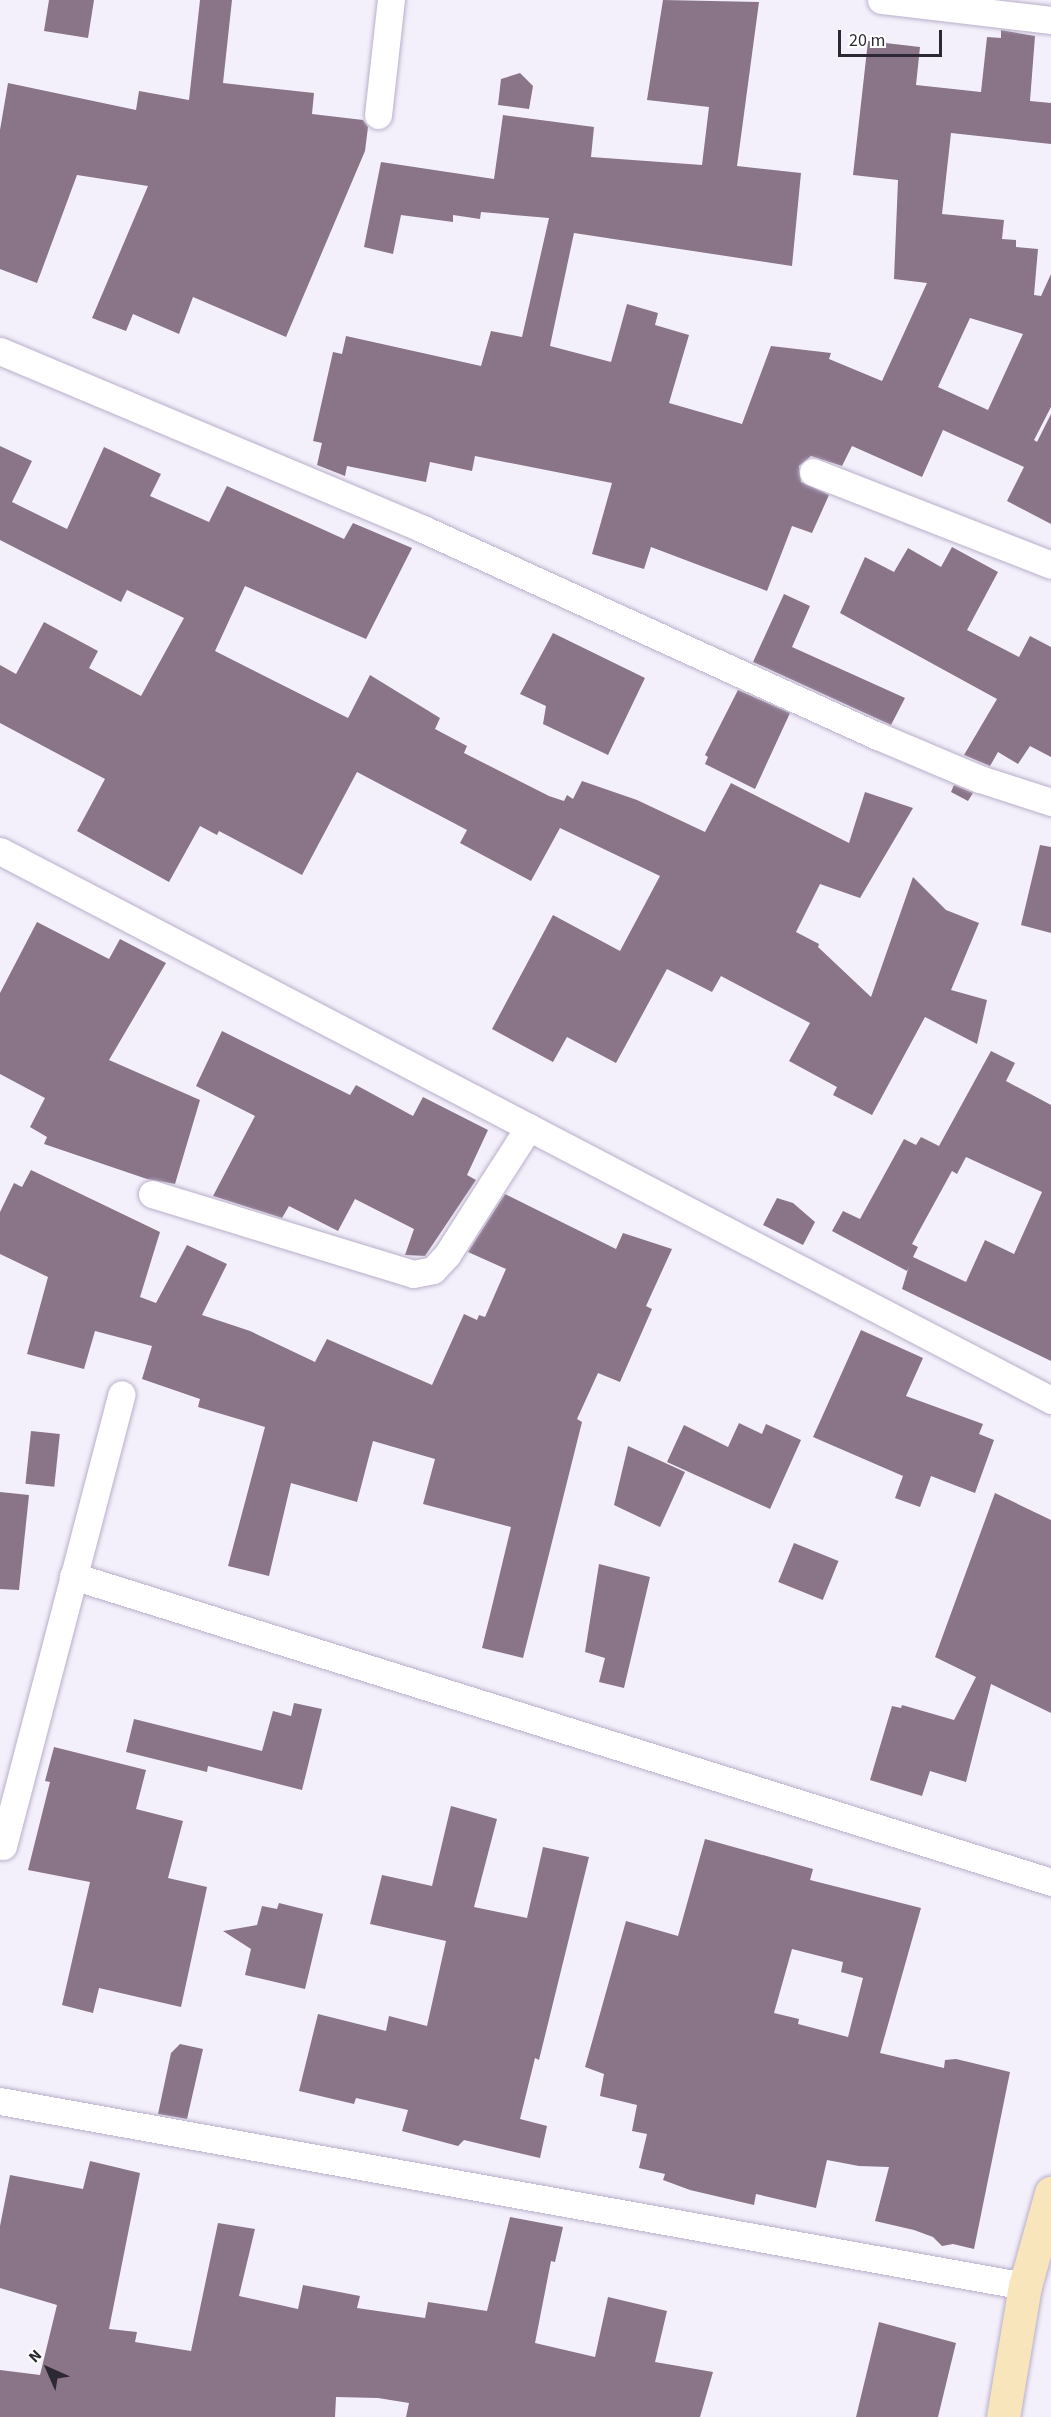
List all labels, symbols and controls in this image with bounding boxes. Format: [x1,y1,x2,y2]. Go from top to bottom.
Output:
scale bar [841,18,944,56]
text: 20 m [849,28,885,53]
north arrow [18,2339,78,2399]
text: N [24,2345,47,2368]

